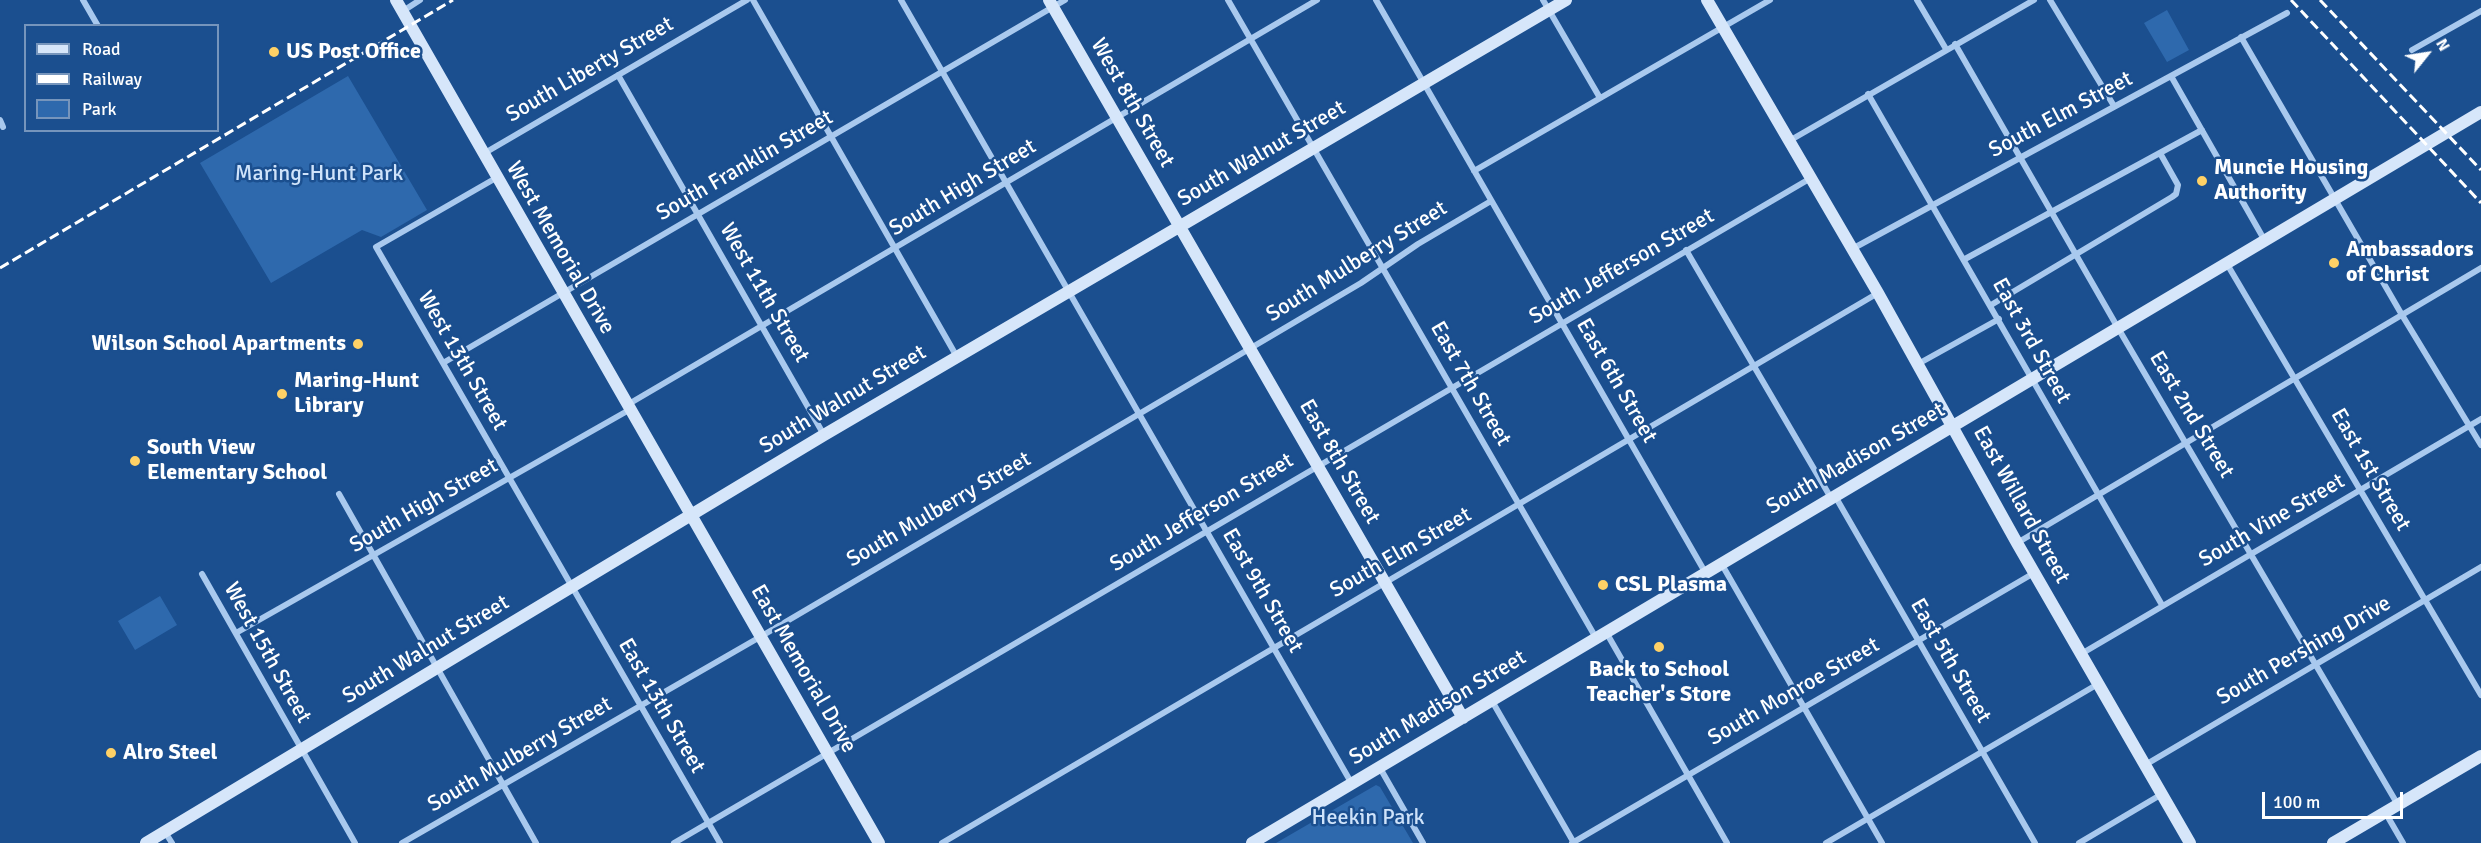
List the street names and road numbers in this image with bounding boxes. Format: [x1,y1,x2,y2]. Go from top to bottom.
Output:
street label: South Liberty Street [502,11,678,129]
street label: West 8th Street [1084,34,1180,172]
street label: South Elm Street [1985,66,2137,164]
street label: South Walnut Street [1173,95,1351,213]
street label: South Franklin Street [652,105,838,227]
street label: South High Street [885,134,1041,242]
street label: West Memorial Drive [500,157,620,339]
street label: South Mulberry Street [1262,196,1452,328]
street label: South Jefferson Street [1525,203,1719,331]
street label: West 11th Street [713,219,815,367]
street label: East 3rd Street [1986,274,2076,408]
street label: West 13th Street [411,287,513,435]
street label: East 6th Street [1570,314,1662,448]
street label: East 7th Street [1424,317,1516,451]
street label: South Walnut Street [755,340,931,460]
street label: East 2nd Street [2143,347,2239,483]
street label: East 8th Street [1293,395,1385,529]
street label: South Madison Street [1762,397,1950,521]
street label: East 1st Street [2324,404,2416,536]
street label: East Willard Street [1967,422,2075,588]
street label: South Mulberry Street [842,446,1036,574]
street label: South Jefferson Street [1105,448,1299,578]
street label: South High Street [345,453,503,559]
street label: South Vine Street [2194,469,2350,573]
street label: South Elm Street [1326,502,1476,604]
street label: East 9th Street [1216,524,1308,658]
street label: West 15th Street [217,578,317,728]
street label: East Memorial Drive [744,580,862,758]
street label: South Walnut Street [338,590,514,710]
street label: South Pershing Drive [2212,590,2396,712]
street label: East 5th Street [1904,594,1996,728]
street label: South Monroe Street [1704,632,1884,752]
street label: East 13th Street [612,634,710,778]
street label: South Madison Street [1345,645,1531,771]
street label: South Mulberry Street [423,691,617,819]

